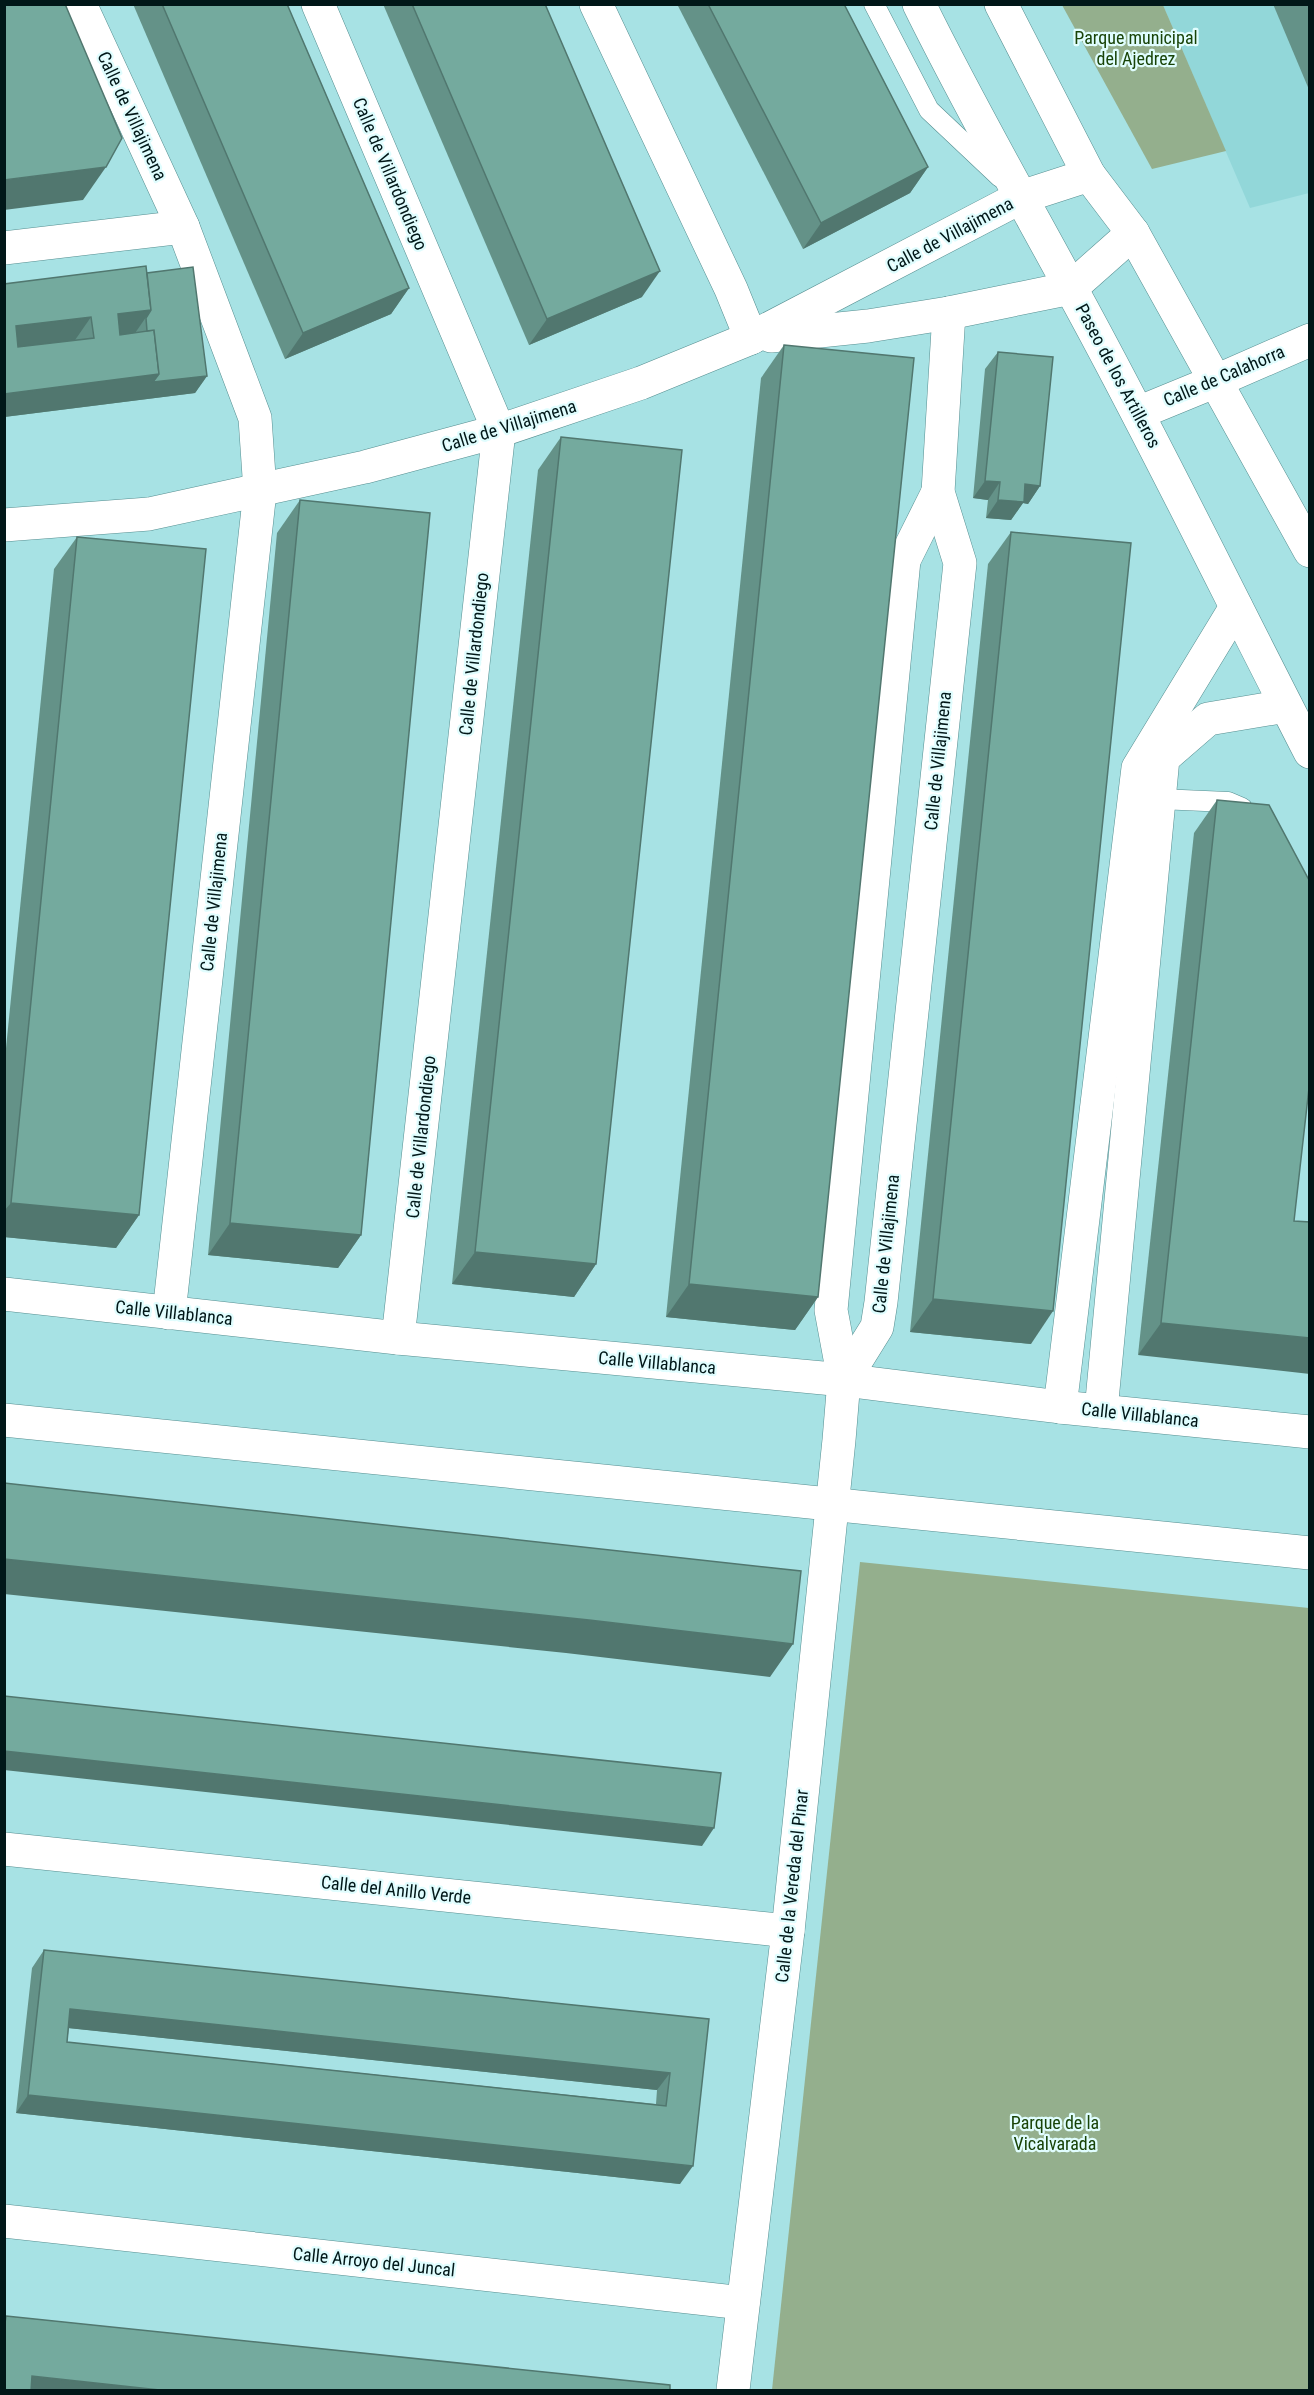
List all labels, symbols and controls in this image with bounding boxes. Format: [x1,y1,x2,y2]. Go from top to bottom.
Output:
park label: Parque municipal del Ajedrez [1074,27,1198,69]
street label: Calle de Villajimena [93,48,172,184]
street label: Calle de Villardondiego [349,94,432,253]
street label: Calle de Villajimena [883,192,1016,277]
street label: Paseo de los Artilleros [1072,300,1165,451]
street label: Calle de Calahorra [1160,341,1288,411]
street label: Calle de Villajimena [439,395,579,456]
street label: Calle de Villardondiego [455,571,492,736]
street label: Calle de Villajimena [920,690,955,832]
street label: Calle de Villajimena [196,831,231,973]
street label: Calle de Villardondiego [402,1054,439,1219]
street label: Calle de Villajimena [868,1173,903,1315]
street label: Calle Villablanca [114,1296,234,1329]
street label: Calle Villablanca [597,1347,717,1378]
street label: Calle Villablanca [1080,1398,1200,1431]
street label: Calle de la Vereda del Pinar [771,1788,812,1984]
street label: Calle del Anillo Verde [320,1871,472,1908]
park label: Parque de la Vicalvarada [1011,2112,1099,2154]
street label: Calle Arroyo del Juncal [292,2243,456,2280]

